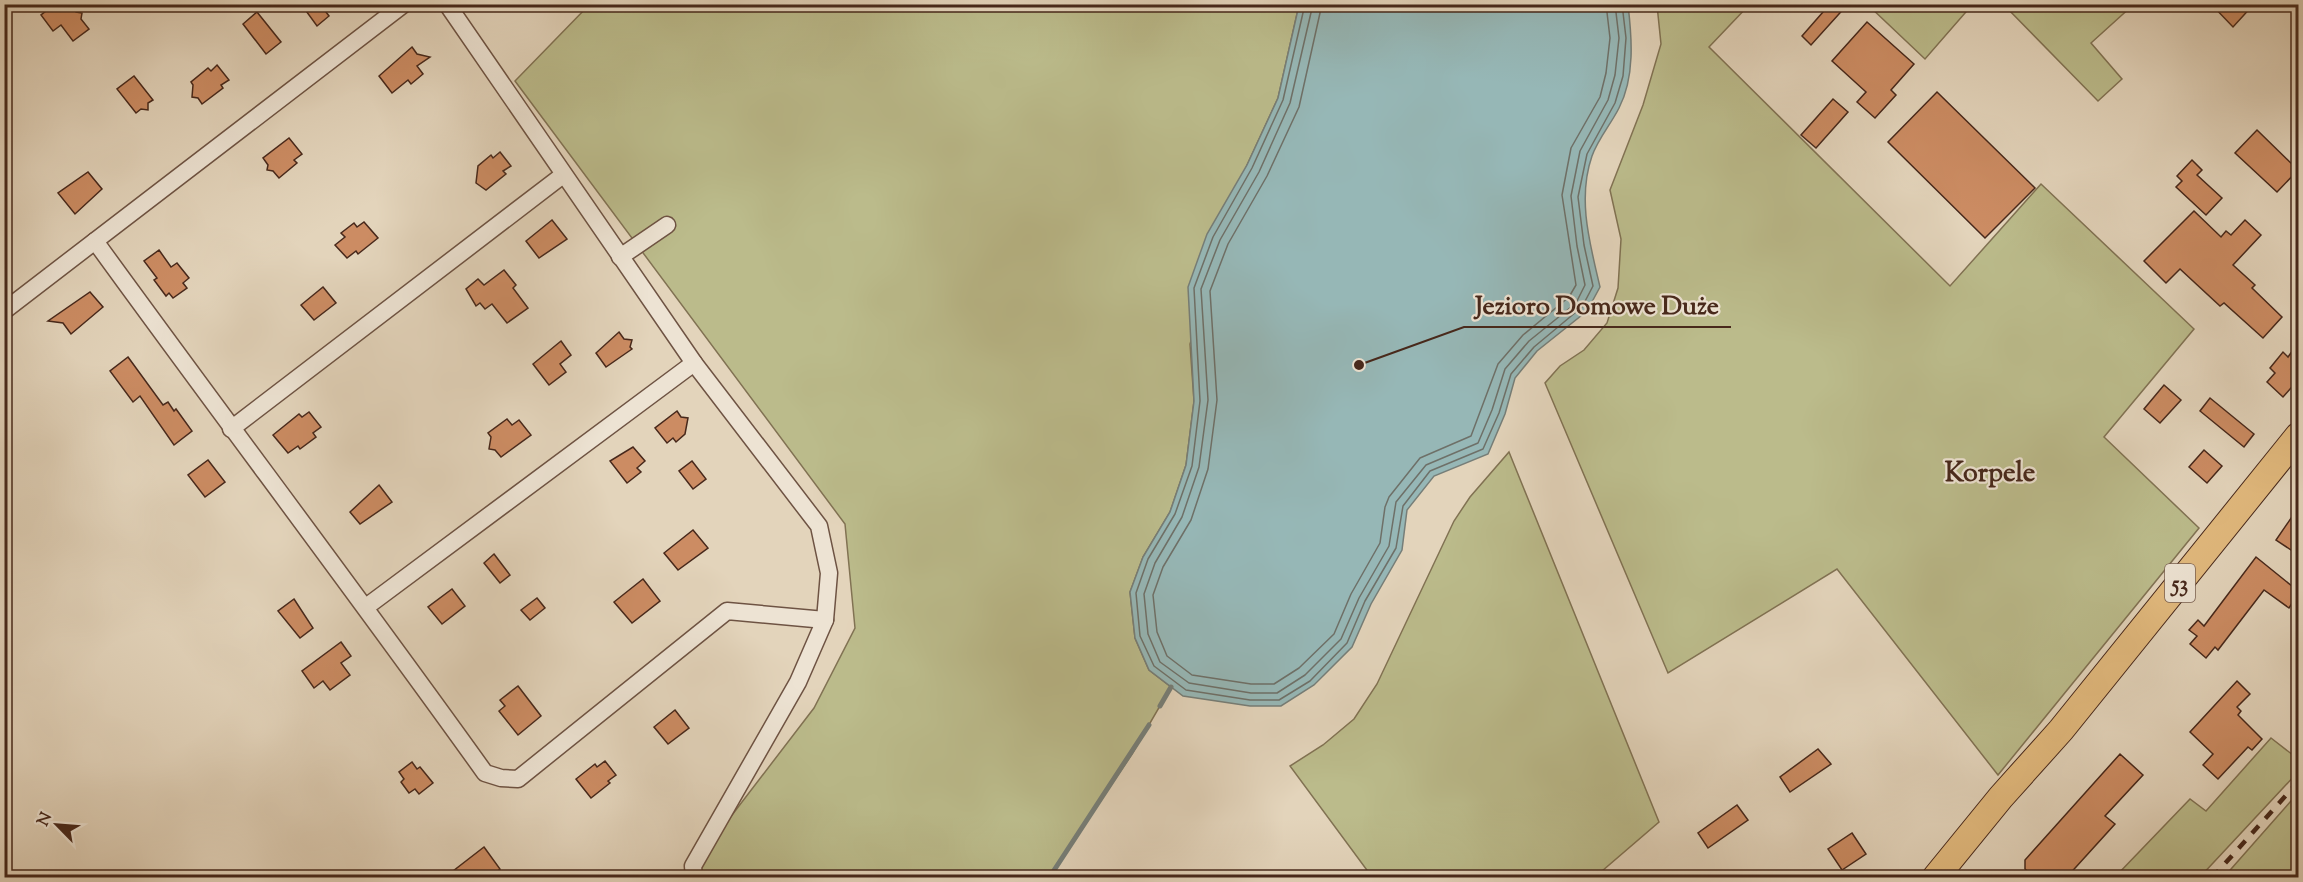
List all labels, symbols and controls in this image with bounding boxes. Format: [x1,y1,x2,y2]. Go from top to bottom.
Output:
callout: Jezioro Domowe Duże [1464,283,1731,327]
text: Jezioro Domowe Duże [1473,289,1719,326]
district label: Korpele [1945,455,2035,494]
road number: 53 [2165,564,2195,602]
north arrow [27,795,87,855]
text: N [33,809,59,830]

